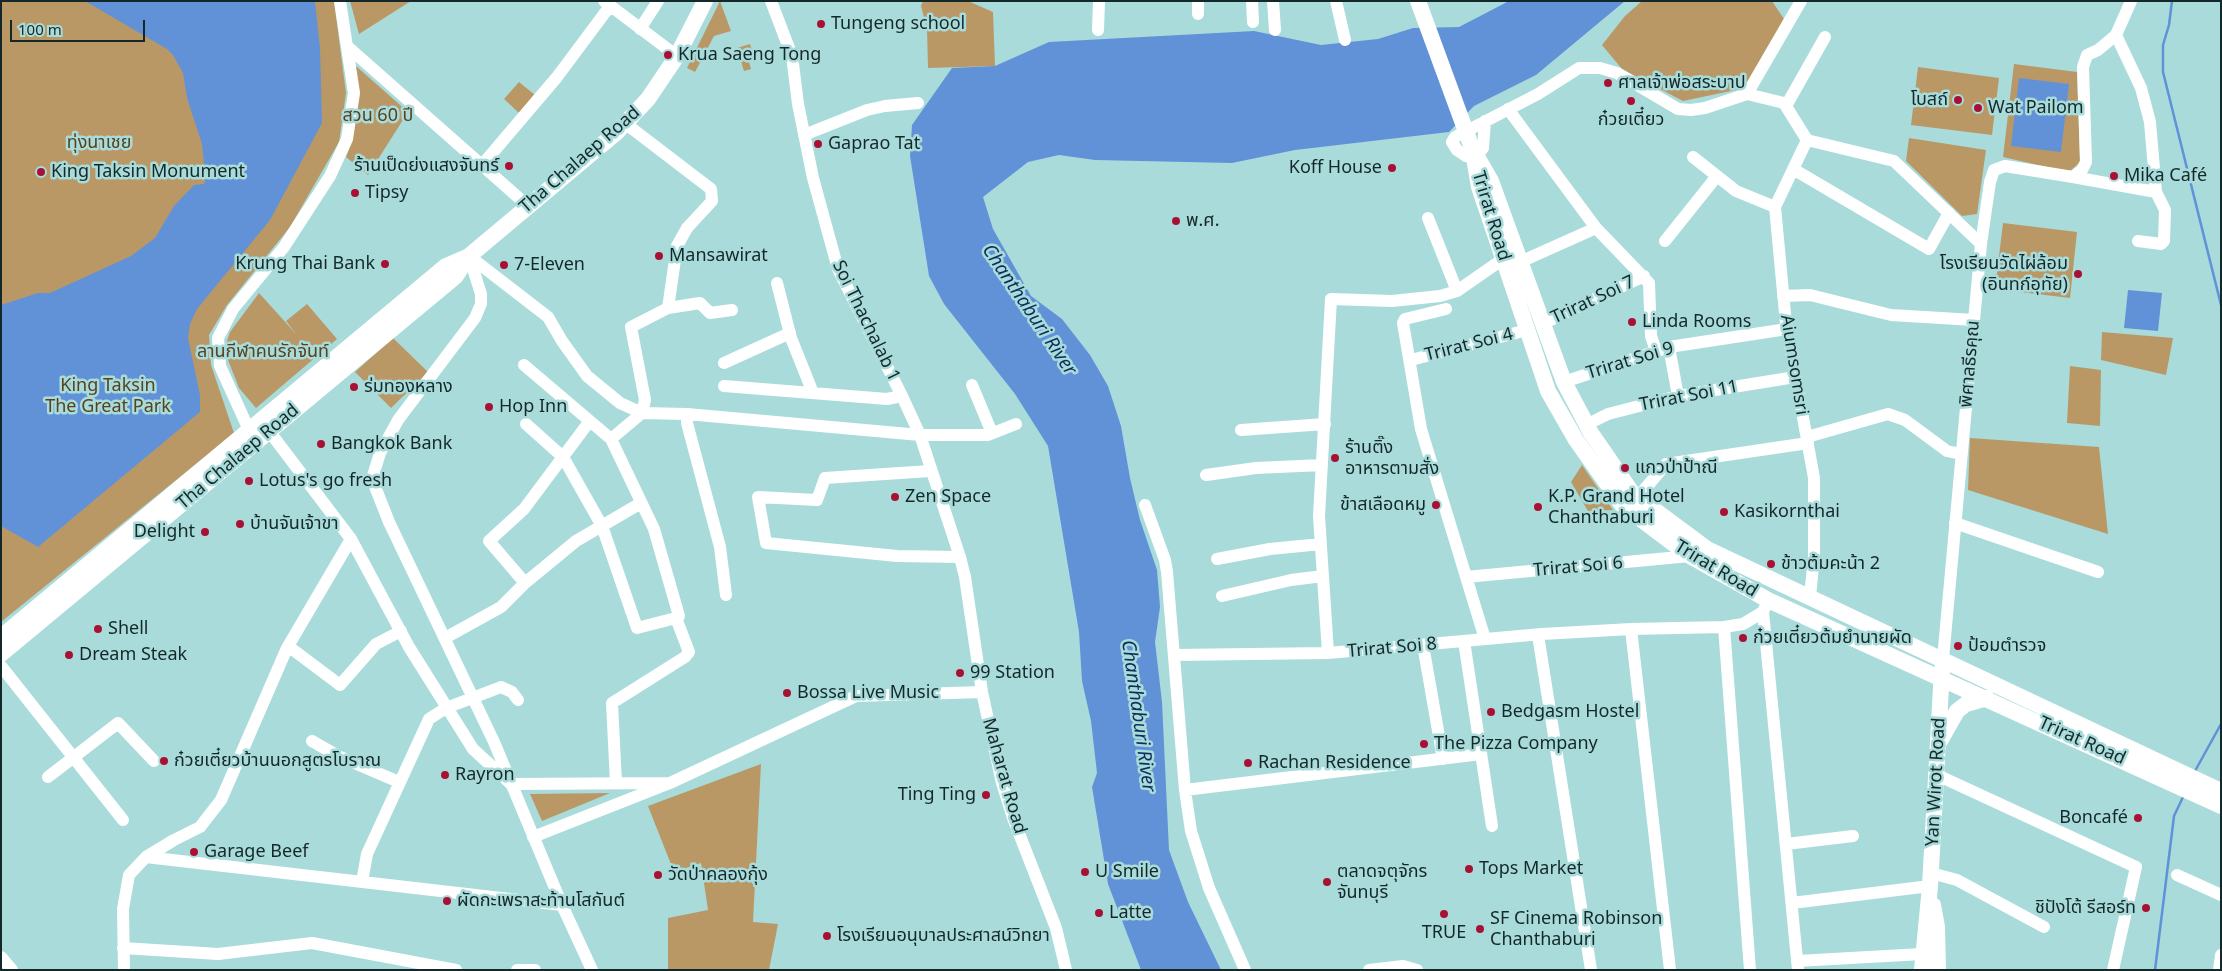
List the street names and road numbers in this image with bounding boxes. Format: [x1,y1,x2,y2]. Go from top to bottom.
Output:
street label: Tha Chalaep Road [515,102,645,218]
street label: Trirat Road [1467,168,1515,264]
street label: Soi Thachalab 1 [827,257,905,385]
street label: Trirat Soi 7 [1548,271,1638,329]
street label: Aiumsomsri [1775,313,1813,417]
street label: พิศาลธีรคุณ [1955,320,1985,408]
street label: Trirat Soi 4 [1423,324,1515,366]
street label: Trirat Soi 9 [1584,338,1676,384]
street label: Trirat Soi 11 [1638,376,1740,416]
street label: Tha Chalaep Road [173,400,303,514]
street label: Trirat Road [1671,536,1761,602]
street label: Trirat Soi 6 [1532,552,1624,582]
street label: Trirat Soi 8 [1346,633,1438,663]
street label: Trirat Road [2035,712,2129,770]
street label: Maharat Road [977,716,1031,836]
street label: Yan Wirot Road [1922,717,1950,847]

